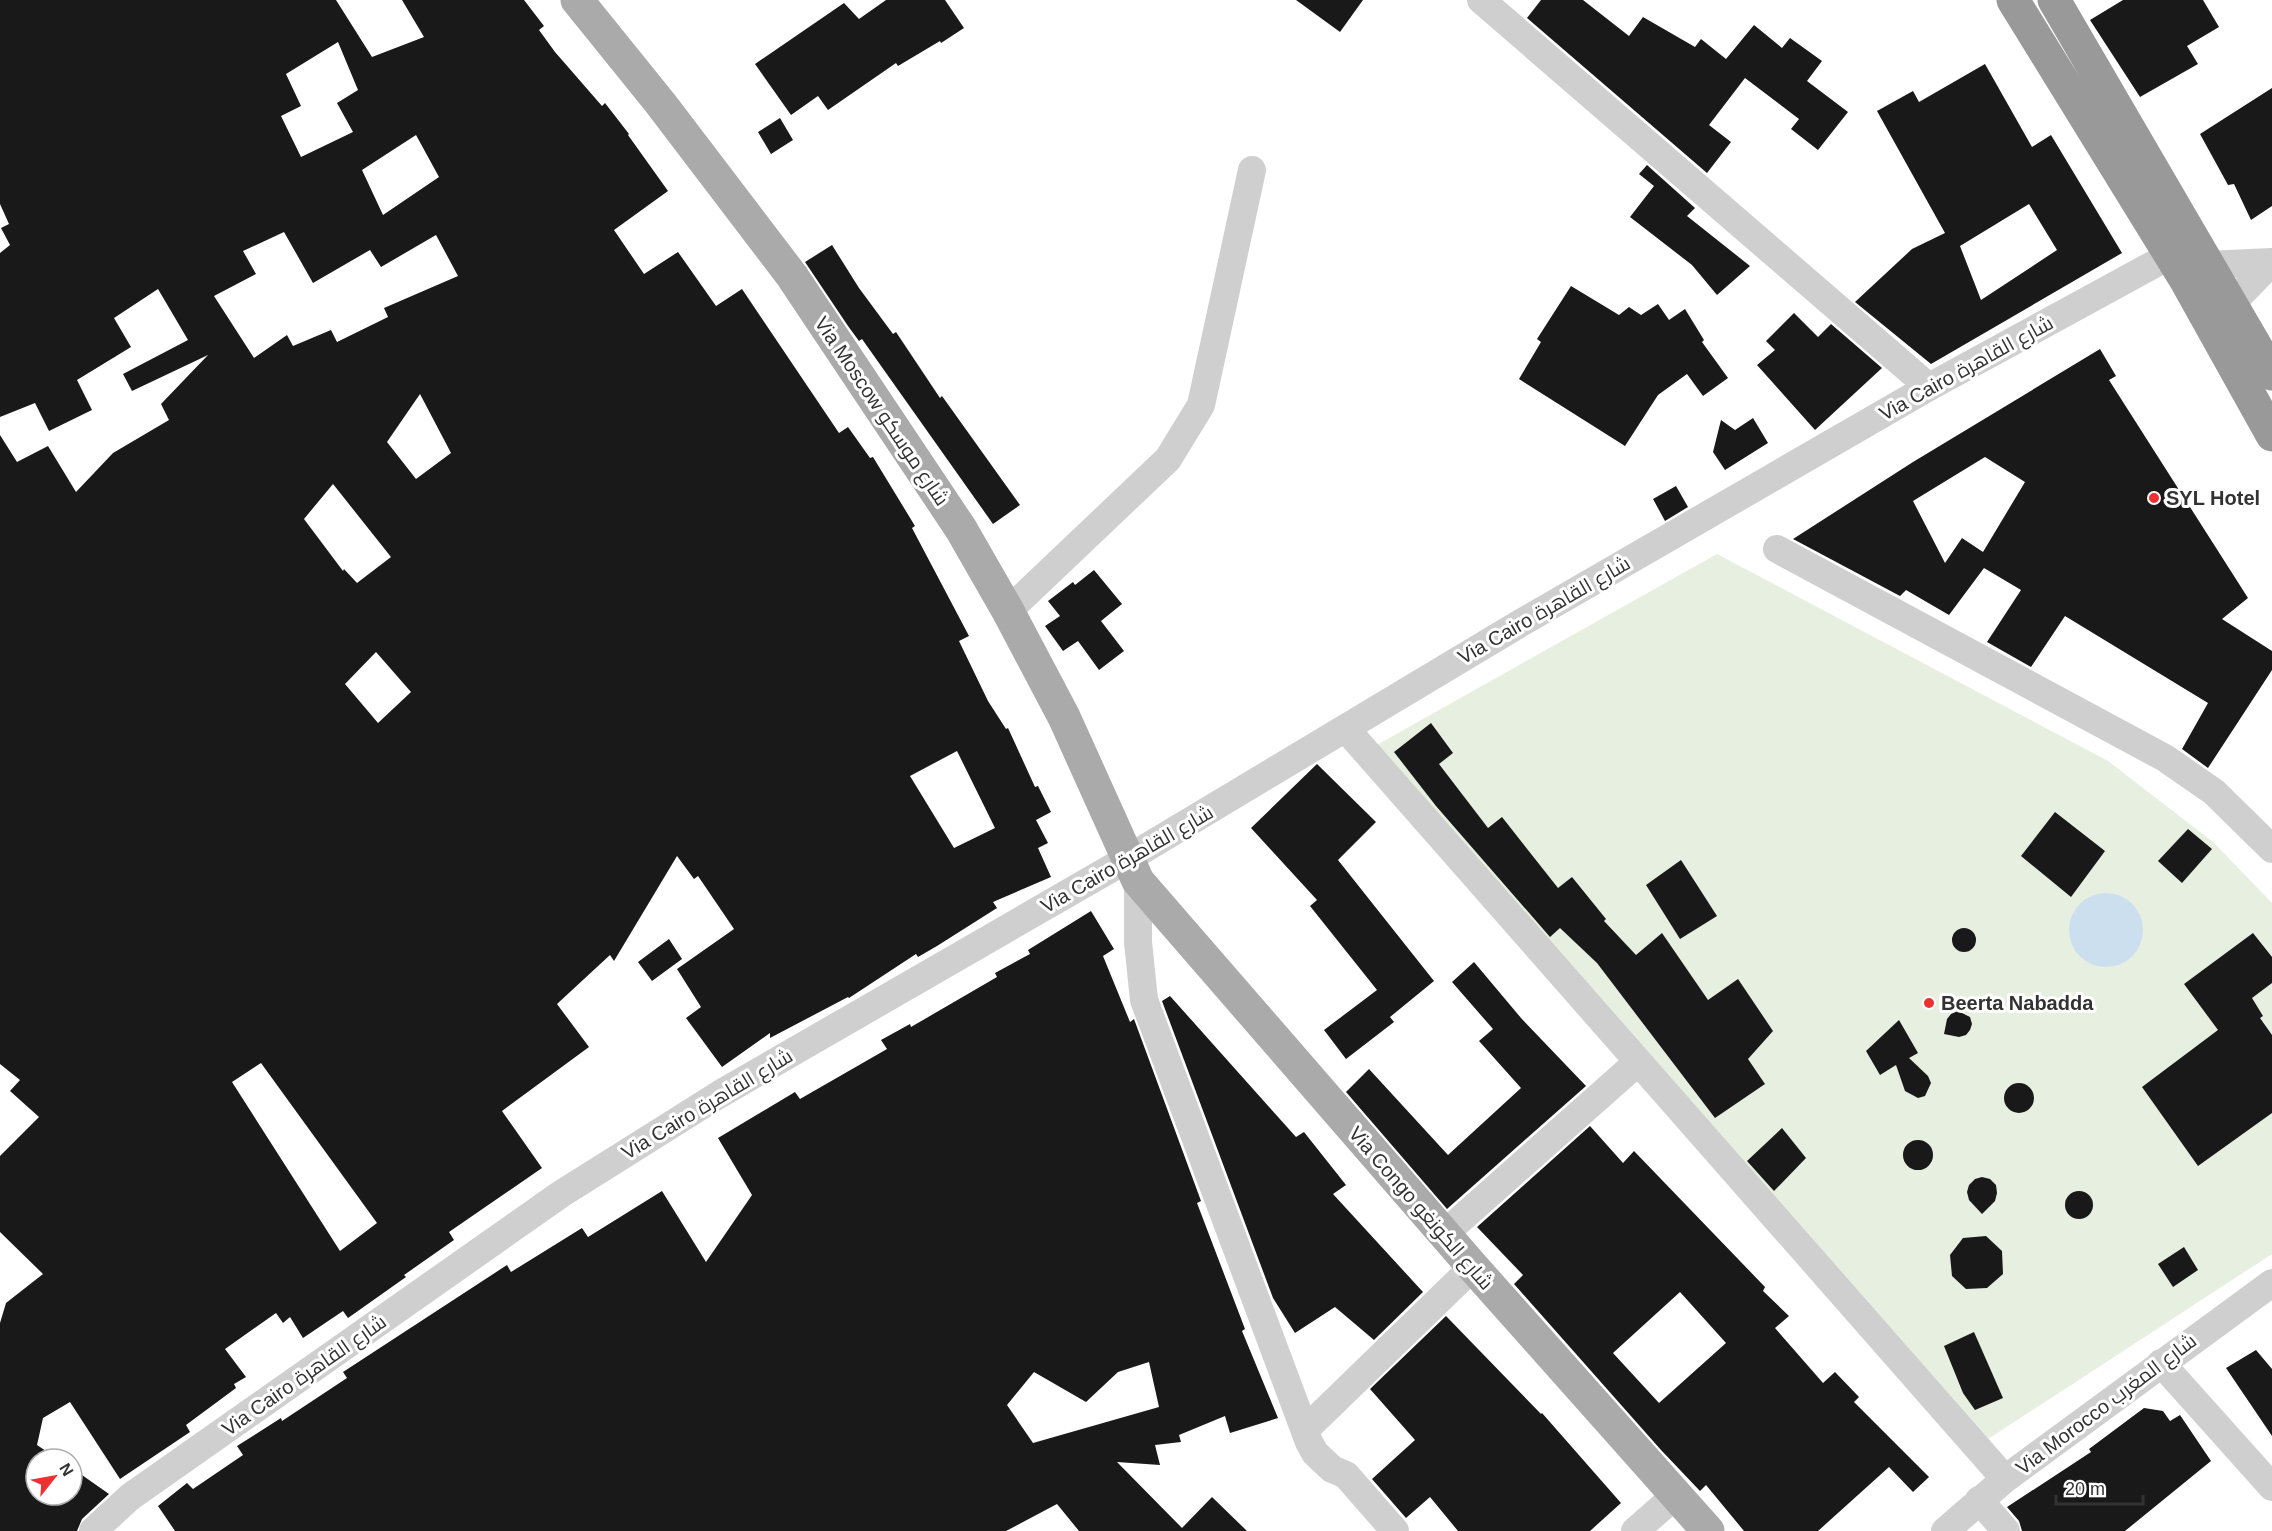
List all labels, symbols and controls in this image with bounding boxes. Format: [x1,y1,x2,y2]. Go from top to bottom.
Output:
street label: Via Cairo شارع القاهرة [1875,311,2058,427]
street label: Via Moscow شارع موسكو [808,312,953,511]
place label: SYL Hotel [2166,487,2260,509]
marker: SYL Hotel [2147,491,2161,505]
street label: Via Cairo شارع القاهرة [1454,552,1635,671]
street label: Via Cairo شارع القاهرة [1037,801,1218,920]
place label: Beerta Nabadda [1941,992,2094,1014]
marker: Beerta Nabadda [1922,996,1936,1010]
street label: Via Cairo شارع القاهرة [618,1044,798,1166]
street label: Via Congo شارع الكونغو [1342,1122,1498,1296]
street label: Via Cairo شارع القاهرة [218,1310,392,1442]
street label: Via Morocco شارع المغرب [2012,1329,2202,1481]
north arrow [24,1447,84,1507]
text: N [56,1460,77,1479]
scale bar [2056,1468,2143,1506]
text: 20 m [2065,1479,2105,1499]

